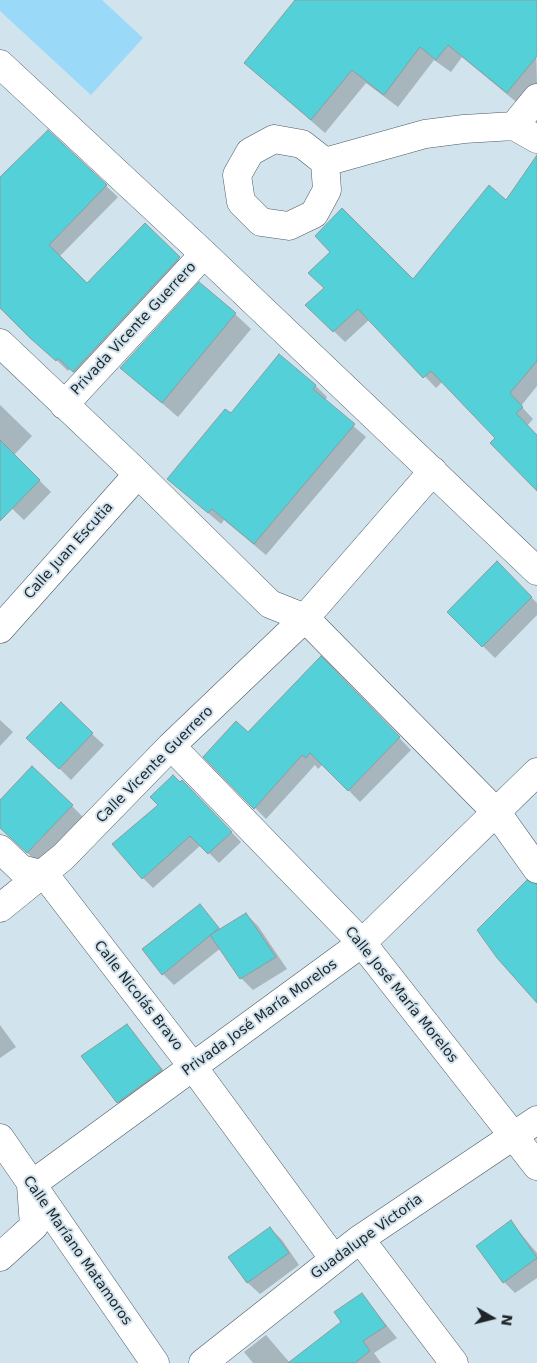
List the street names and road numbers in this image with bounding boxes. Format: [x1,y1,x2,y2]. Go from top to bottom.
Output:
street label: Privada Vicente Guerrero [68,259,200,399]
street label: Calle Juan Escutia [21,499,117,603]
street label: Calle Vicente Guerrero [93,703,217,827]
street label: Calle José María Morelos [341,924,461,1066]
street label: Calle Nicolás Bravo [90,938,186,1054]
street label: Privada José María Morelos [179,956,341,1080]
street label: Calle Maríano Matamoros [19,1173,135,1329]
street label: Guadalupe Victoria [308,1191,426,1283]

